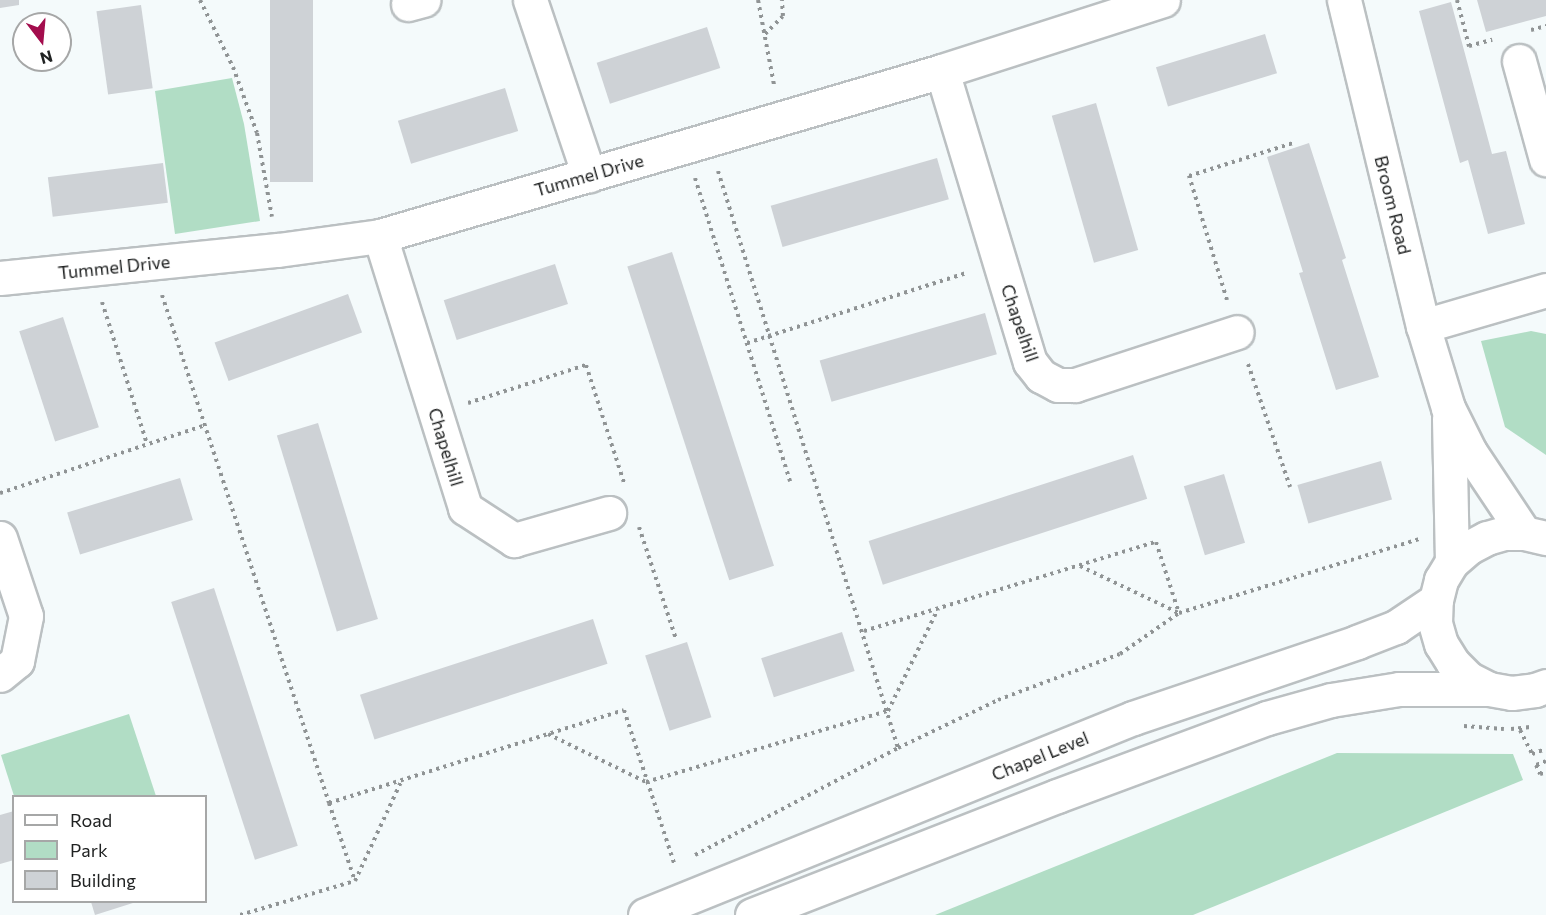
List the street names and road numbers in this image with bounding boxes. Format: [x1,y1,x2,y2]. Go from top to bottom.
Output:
street label: Tummel Drive [532,149,646,201]
street label: Broom Road [1370,153,1416,257]
street label: Tummel Drive [57,250,171,284]
street label: Chapelhill [997,281,1043,365]
street label: Chapelhill [424,405,468,489]
street label: Chapel Level [988,727,1092,785]

